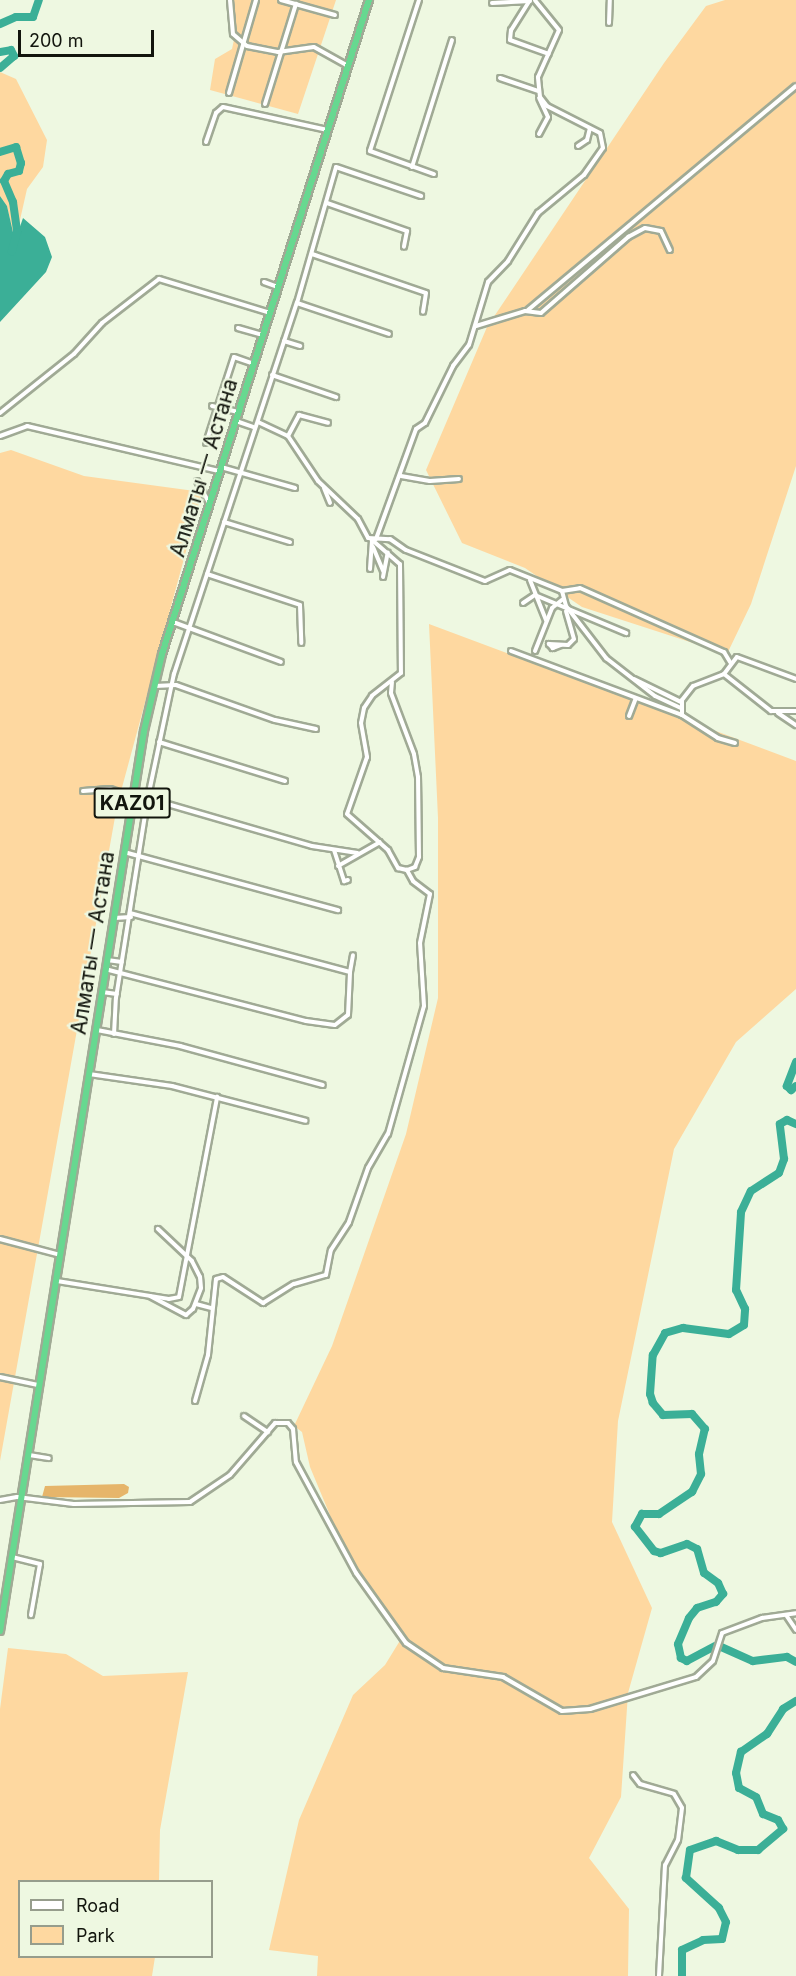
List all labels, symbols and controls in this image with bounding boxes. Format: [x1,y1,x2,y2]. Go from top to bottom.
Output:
scale bar [21,18,158,56]
text: 200 m [29,30,84,51]
street label: Алматы — Астана [165,376,243,560]
road number: KАZ01 [93,786,171,820]
street label: Алматы — Астана [66,850,120,1036]
legend [18,1880,213,1958]
text: Road [76,1895,119,1916]
text: Park [76,1925,115,1946]

